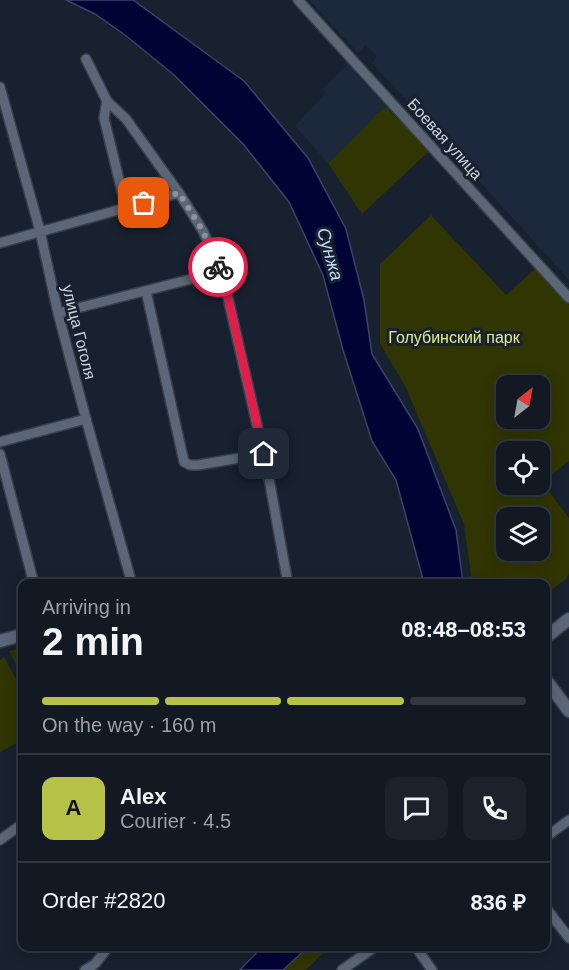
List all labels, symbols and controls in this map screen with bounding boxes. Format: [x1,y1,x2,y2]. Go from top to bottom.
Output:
street label: Боевая улица [404,95,486,183]
pin [118,177,169,228]
icon: bag [127,186,160,219]
water label: Сунжа [313,225,347,283]
courier [188,237,248,297]
icon: bike [202,251,235,284]
street label: улица Гоголя [59,283,99,381]
park label: Голубинский парк [388,329,521,346]
north arrow [496,375,550,429]
map controls [496,375,550,561]
pin [238,428,289,479]
icon: home [247,437,280,470]
button: locate [496,441,550,495]
button: layers [496,507,550,561]
text: Arriving in [42,596,131,618]
text: 08:48–08:53 [401,617,526,642]
text: 2 min [42,620,144,663]
text: On the way · 160 m [42,714,217,736]
button: chat [385,777,448,840]
button: phone [463,777,526,840]
text: Alex [120,784,166,809]
text: A [66,795,81,820]
text: Courier · 4.5 [120,810,231,832]
text: Order #2820 [42,888,166,913]
text: 836 ₽ [470,890,526,915]

